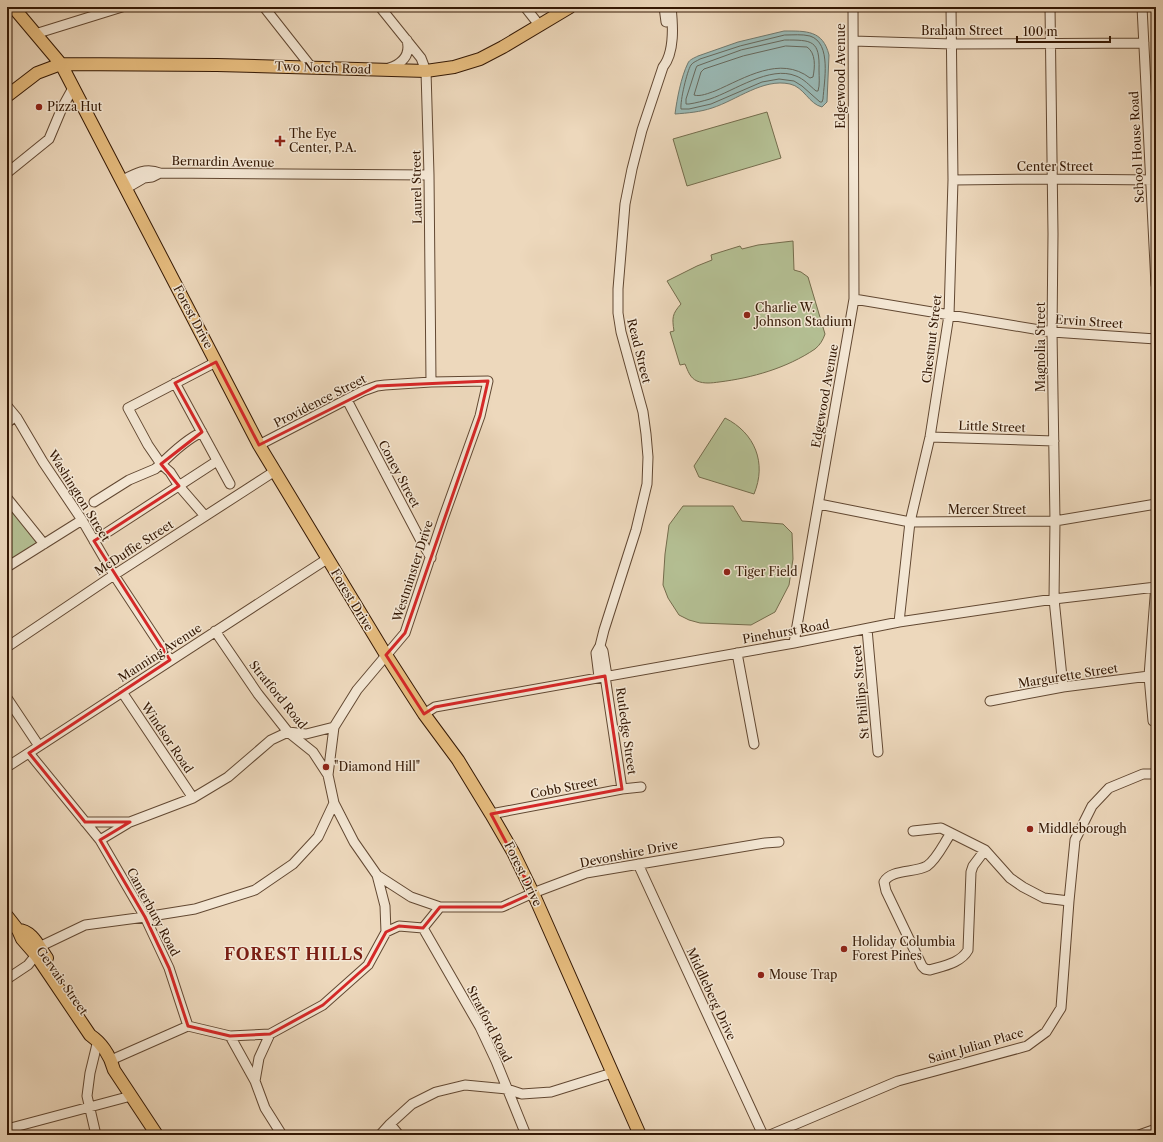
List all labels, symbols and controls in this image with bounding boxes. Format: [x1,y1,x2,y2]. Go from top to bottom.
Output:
scale bar [1017,18,1110,44]
street label: Edgewood Avenue [833,23,848,129]
street label: Braham Street [921,23,1004,38]
text: 100 m [1023,24,1058,39]
street label: Two Notch Road [274,58,372,77]
street label: School House Road [1126,90,1147,203]
place label: Pizza Hut [47,99,103,114]
marker: Pizza Hut [34,102,44,112]
place label: The Eye Center, P.A. [289,126,357,155]
marker: The Eye Center, P.A. [274,135,286,147]
street label: Laurel Street [408,149,425,224]
street label: Bernardin Avenue [172,153,275,170]
street label: Center Street [1017,159,1094,174]
street label: Forest Drive [170,282,217,351]
street label: Chestnut Street [919,293,944,384]
place label: Charlie W. Johnson Stadium [753,300,852,329]
street label: Magnolia Street [1033,301,1048,392]
marker: Charlie W. Johnson Stadium [742,310,752,320]
street label: Ervin Street [1054,312,1124,331]
street label: Read Street [624,317,655,386]
street label: Edgewood Avenue [808,342,841,449]
street label: Providence Street [271,370,369,430]
street label: Little Street [958,418,1027,435]
street label: Coney Street [375,438,424,511]
street label: Washington Street [45,446,114,545]
street label: Mercer Street [948,502,1027,517]
street label: McDuffie Street [92,516,176,579]
street label: Westminster Drive [389,518,436,624]
place label: Tiger Field [735,564,798,579]
street label: Forest Drive [328,566,377,634]
marker: Tiger Field [722,567,732,577]
street label: Pinehurst Road [741,616,831,647]
street label: Manning Avenue [115,620,204,685]
street label: St Phillips Street [849,644,872,740]
street label: Stratford Road [246,657,311,732]
street label: Margurette Street [1017,660,1120,691]
street label: Rutledge Street [613,686,640,776]
street label: Windsor Road [138,699,197,776]
place label: "Diamond Hill" [334,759,420,774]
marker: "Diamond Hill" [321,762,331,772]
street label: Cobb Street [529,773,600,801]
place label: Middleborough [1038,821,1127,836]
marker: Middleborough [1025,824,1035,834]
street label: Devonshire Drive [579,837,680,870]
street label: Forest Drive [501,839,546,909]
street label: Canterbury Road [124,865,183,959]
place label: Holiday Columbia Forest Pines [852,934,956,963]
street label: Gervais Street [33,944,92,1018]
district label: FOREST HILLS [224,944,364,964]
marker: Holiday Columbia Forest Pines [839,944,849,954]
street label: Middleberg Drive [683,945,740,1043]
place label: Mouse Trap [769,967,837,982]
marker: Mouse Trap [756,970,766,980]
street label: Stratford Road [464,983,515,1065]
street label: Saint Julian Place [926,1025,1026,1066]

